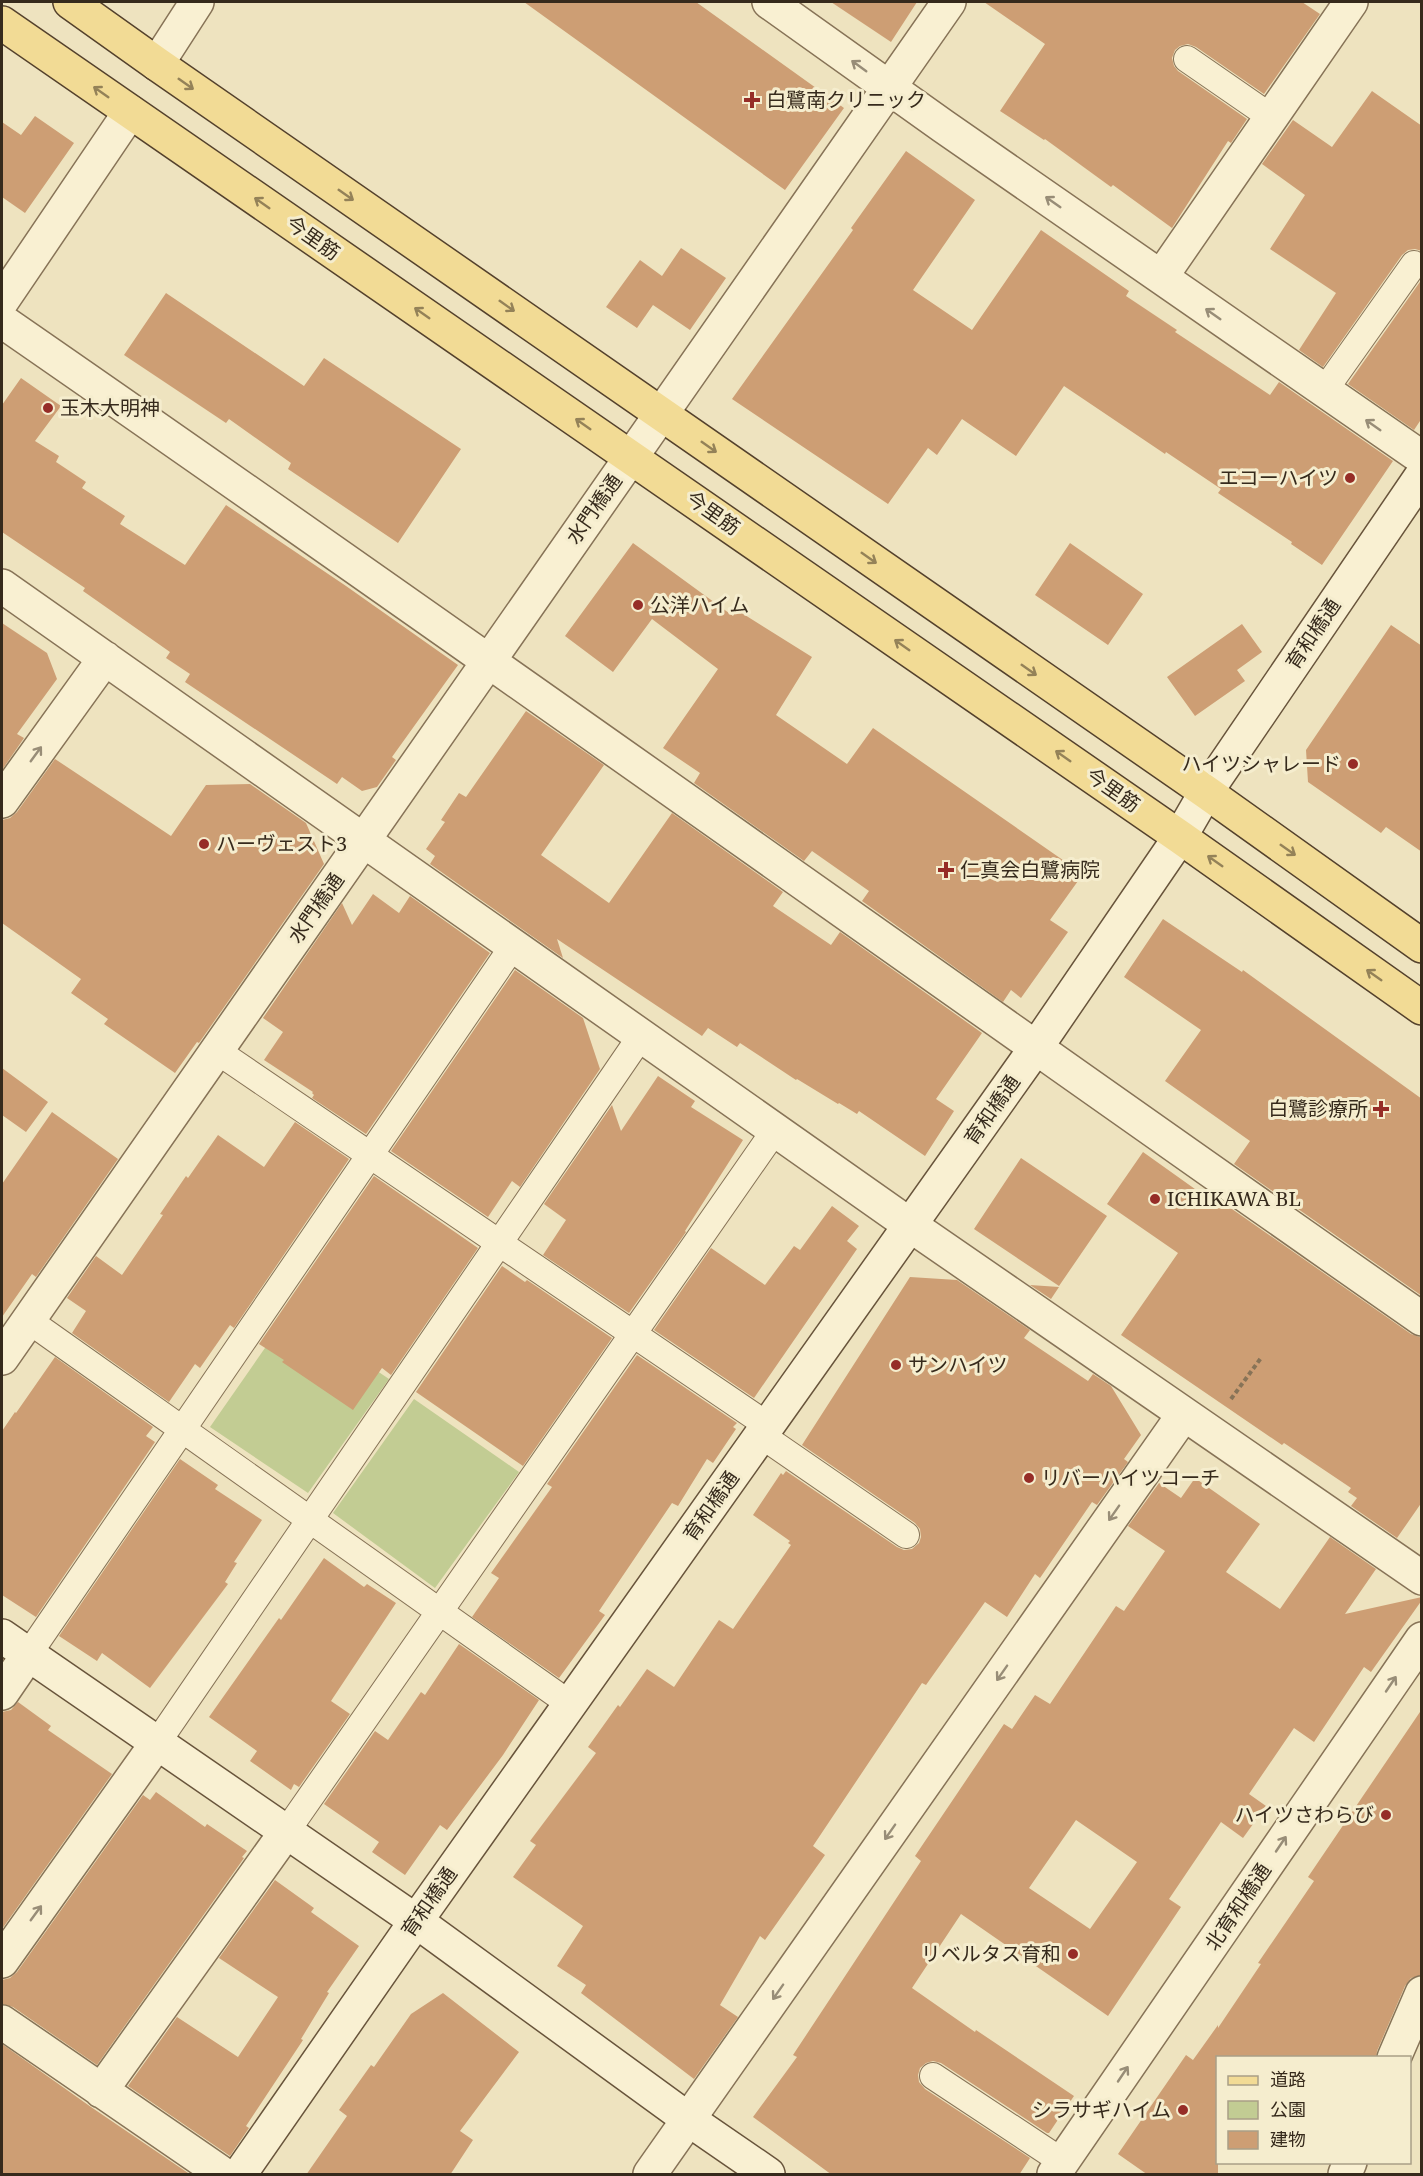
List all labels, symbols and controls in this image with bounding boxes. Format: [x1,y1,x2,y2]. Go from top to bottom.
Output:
one-way arrow [852,60,868,72]
one-way arrow [177,78,193,90]
one-way arrow [93,86,110,98]
place label: 白鷺南クリニック [766,86,926,113]
marker: 白鷺南クリニック [743,91,761,109]
one-way arrow [337,189,354,201]
one-way arrow [1046,196,1062,208]
one-way arrow [254,197,270,209]
street label: 今里筋 [281,209,346,266]
one-way arrow [498,300,514,312]
one-way arrow [415,307,431,319]
one-way arrow [1206,308,1222,320]
place label: 玉木大明神 [60,394,160,421]
marker: 玉木大明神 [41,401,55,415]
one-way arrow [575,418,592,430]
one-way arrow [1366,419,1382,431]
one-way arrow [701,441,717,453]
place label: エコーハイツ [1219,464,1338,491]
street label: 水門橋通 [560,468,628,549]
marker: エコーハイツ [1343,471,1357,485]
street label: 今里筋 [681,484,746,541]
one-way arrow [861,552,877,564]
place label: 公洋ハイム [650,591,749,618]
street label: 育和橋通 [1279,593,1346,674]
marker: 公洋ハイム [631,598,645,612]
one-way arrow [895,639,911,651]
one-way arrow [1021,664,1037,676]
one-way arrow [30,746,42,762]
one-way arrow [1055,750,1071,762]
place label: ハイツシャレード [1181,750,1341,777]
marker: ハイツシャレード [1346,757,1360,771]
street label: 今里筋 [1081,761,1146,818]
place label: ハーヴェスト3 [216,830,347,857]
marker: ハーヴェスト3 [197,837,211,851]
one-way arrow [1279,844,1295,857]
one-way arrow [1207,855,1224,867]
place label: 仁真会白鷺病院 [960,856,1100,883]
marker: 仁真会白鷺病院 [937,861,955,879]
street label: 水門橋通 [282,867,350,948]
one-way arrow [1366,968,1382,981]
street label: 育和橋通 [958,1069,1026,1150]
place label: 白鷺診療所 [1268,1095,1368,1122]
marker: 白鷺診療所 [1372,1100,1390,1118]
place label: ICHIKAWA BL [1167,1185,1301,1212]
marker: ICHIKAWA BL [1148,1192,1162,1206]
place label: サンハイツ [908,1351,1008,1378]
marker: サンハイツ [889,1358,903,1372]
place label: リバーハイツコーチ [1041,1464,1220,1491]
street label: 育和橋通 [677,1465,745,1546]
marker: リバーハイツコーチ [1022,1471,1036,1485]
one-way arrow [1108,1505,1120,1521]
one-way arrow [996,1664,1008,1680]
one-way arrow [1385,1676,1397,1692]
place label: ハイツさわらび [1234,1801,1374,1828]
marker: ハイツさわらび [1379,1808,1393,1822]
one-way arrow [884,1824,896,1840]
one-way arrow [1275,1837,1287,1853]
street label: 北育和橋通 [1198,1858,1277,1956]
street label: 育和橋通 [395,1861,463,1942]
one-way arrow [29,1906,42,1922]
place label: リベルタス育和 [921,1940,1061,1967]
marker: リベルタス育和 [1066,1947,1080,1961]
one-way arrow [772,1983,784,2000]
legend [1216,2056,1411,2164]
one-way arrow [1117,2067,1129,2083]
text: 道路 [1270,2067,1306,2091]
place label: シラサギハイム [1032,2096,1171,2123]
text: 公園 [1270,2097,1306,2121]
marker: シラサギハイム [1176,2103,1190,2117]
text: 建物 [1270,2127,1306,2151]

